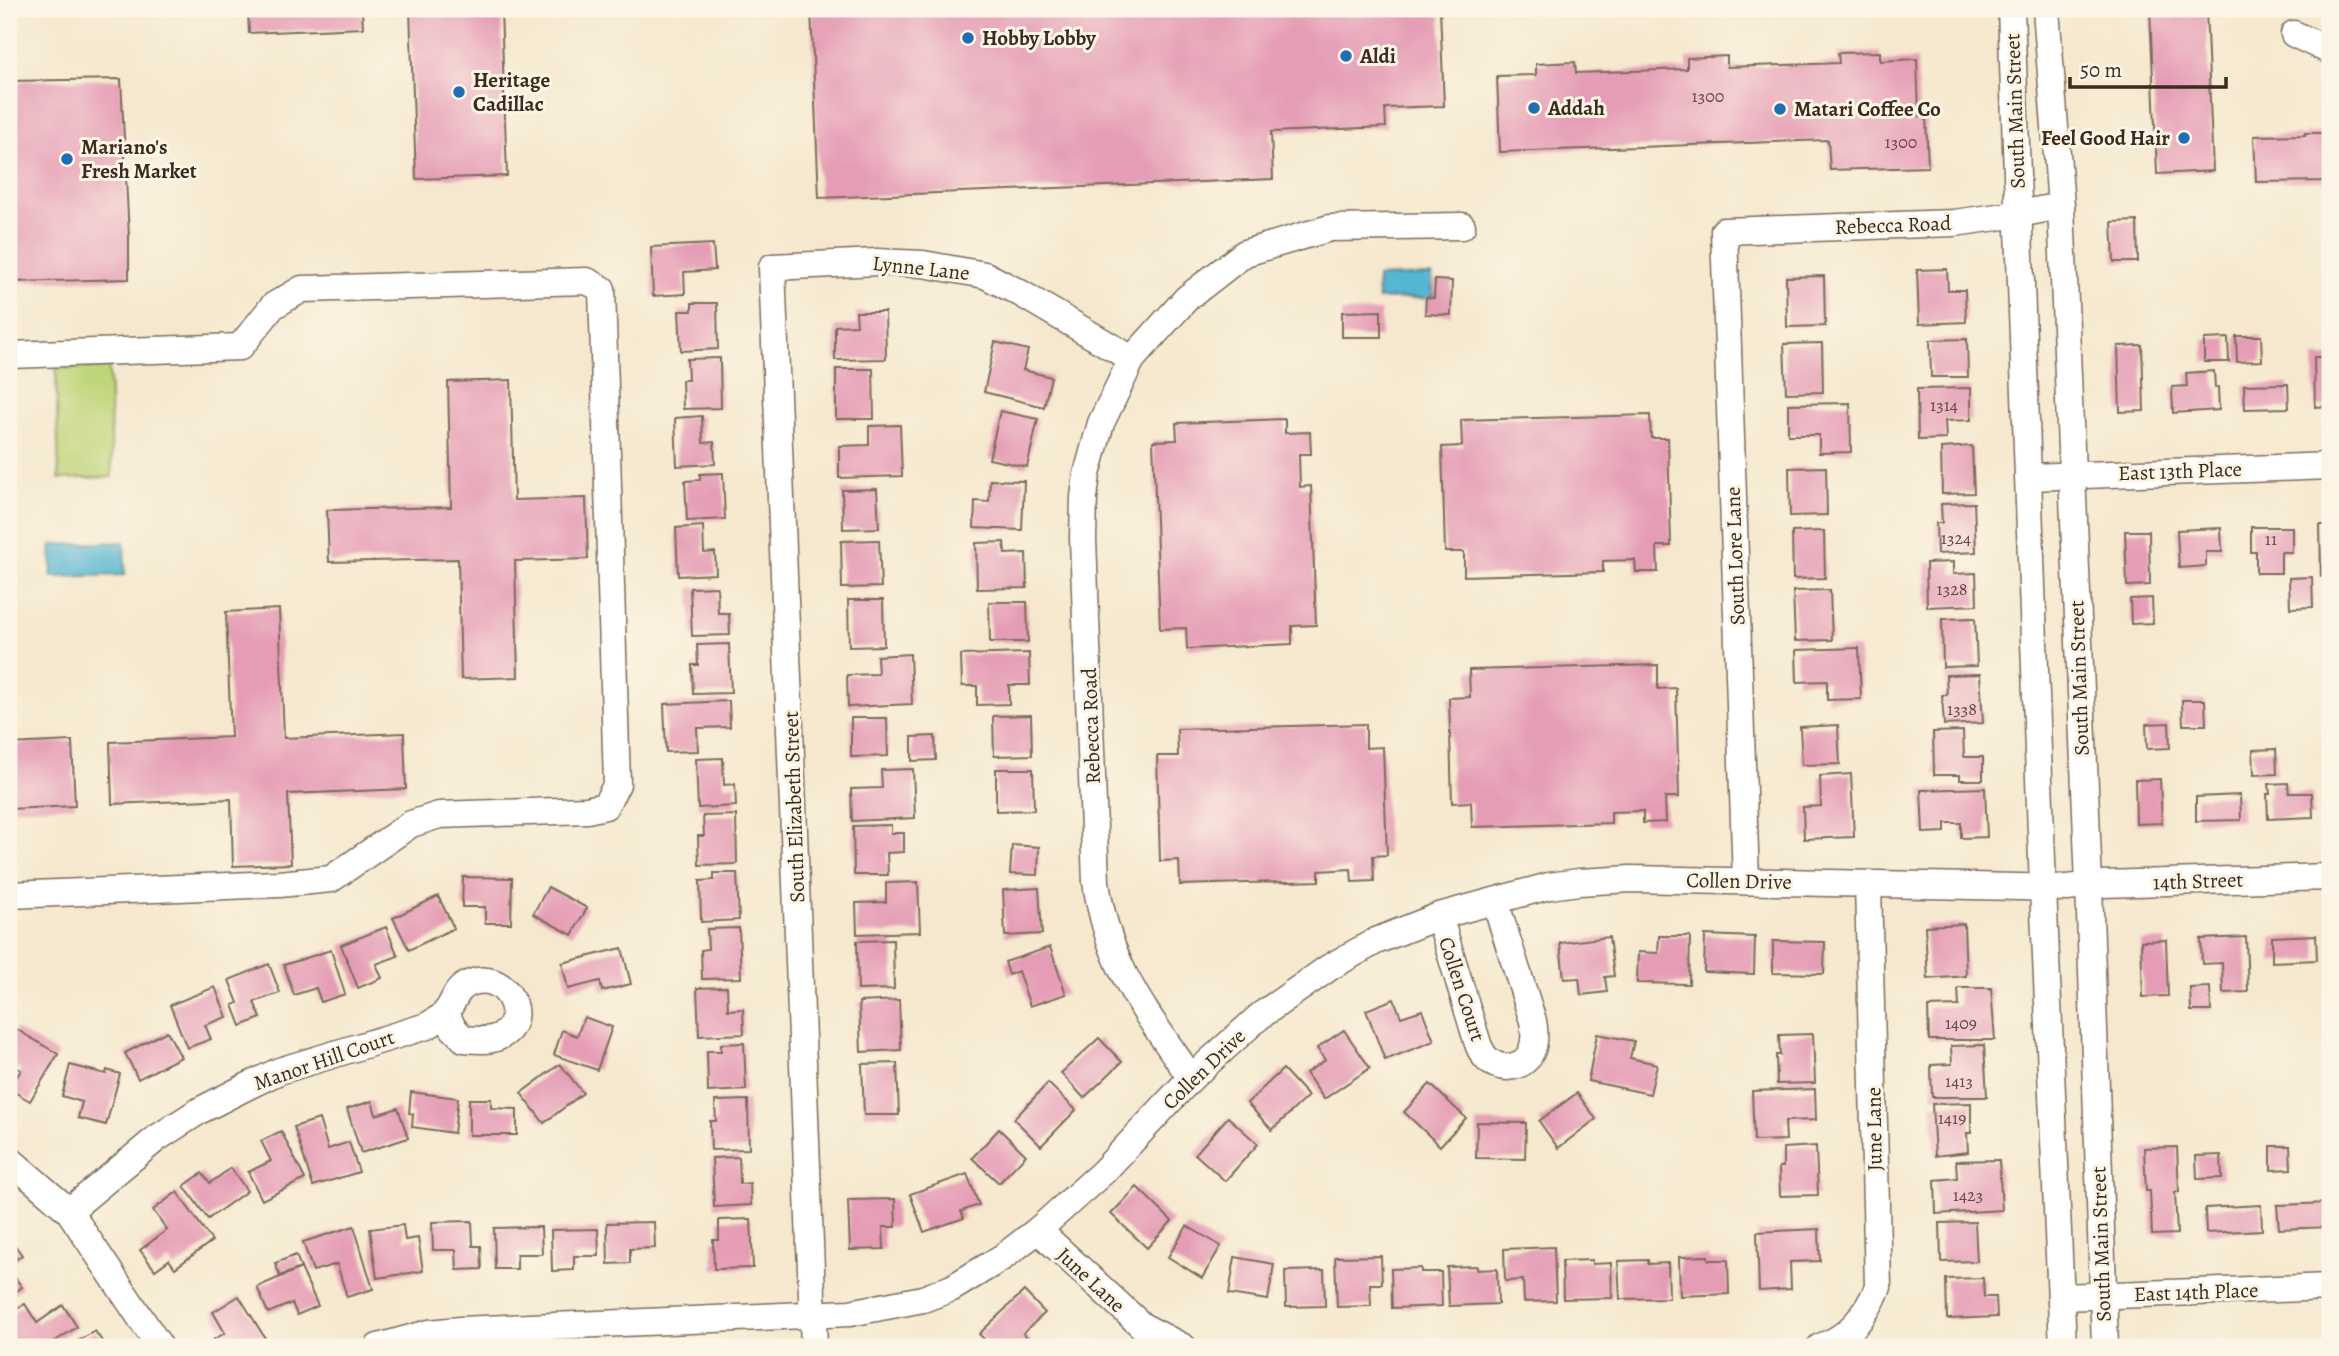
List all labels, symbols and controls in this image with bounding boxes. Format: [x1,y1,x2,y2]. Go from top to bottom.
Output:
place label: Hobby Lobby [982,24,1097,52]
marker: Hobby Lobby [960,30,976,46]
street label: South Main Street [1998,33,2032,189]
place label: Aldi [1359,42,1396,70]
scale bar [2070,46,2225,90]
marker: Aldi [1338,48,1354,64]
text: 50 m [2080,56,2122,84]
place label: Heritage Cadillac [473,66,550,118]
marker: Heritage Cadillac [451,84,467,100]
house number: 1300 [1692,84,1724,108]
place label: Addah [1547,94,1605,122]
place label: Matari Coffee Co [1794,95,1941,123]
marker: Addah [1526,100,1542,116]
marker: Matari Coffee Co [1772,101,1788,117]
place label: Feel Good Hair [2041,124,2170,152]
house number: 1300 [1885,130,1917,154]
marker: Feel Good Hair [2176,130,2192,146]
place label: Mariano's Fresh Market [81,133,197,185]
marker: Mariano's Fresh Market [59,151,75,167]
street label: Rebecca Road [1834,209,1952,241]
street label: Lynne Lane [871,249,971,287]
house number: 1314 [1930,393,1958,417]
street label: East 13th Place [2118,455,2242,487]
street label: South Lore Lane [1719,486,1751,626]
house number: 1324 [1941,526,1971,550]
house number: 11 [2265,527,2277,551]
house number: 1328 [1937,577,1967,601]
street label: South Main Street [2062,600,2096,756]
street label: Rebecca Road [1075,667,1107,785]
house number: 1338 [1947,697,1977,721]
street label: South Elizabeth Street [777,711,811,903]
street label: 14th Street [2152,865,2244,897]
street label: Collen Drive [1686,866,1792,896]
street label: Collen Court [1432,933,1492,1045]
house number: 1409 [1945,1011,1977,1035]
street label: Collen Drive [1156,1022,1252,1116]
street label: Manor Hill Court [250,1023,398,1097]
house number: 1413 [1945,1069,1973,1093]
street label: June Lane [1859,1087,1889,1171]
house number: 1419 [1938,1106,1966,1130]
street label: South Main Street [2084,1166,2118,1322]
house number: 1423 [1953,1183,1983,1207]
street label: June Lane [1051,1241,1131,1319]
street label: East 14th Place [2133,1276,2259,1308]

